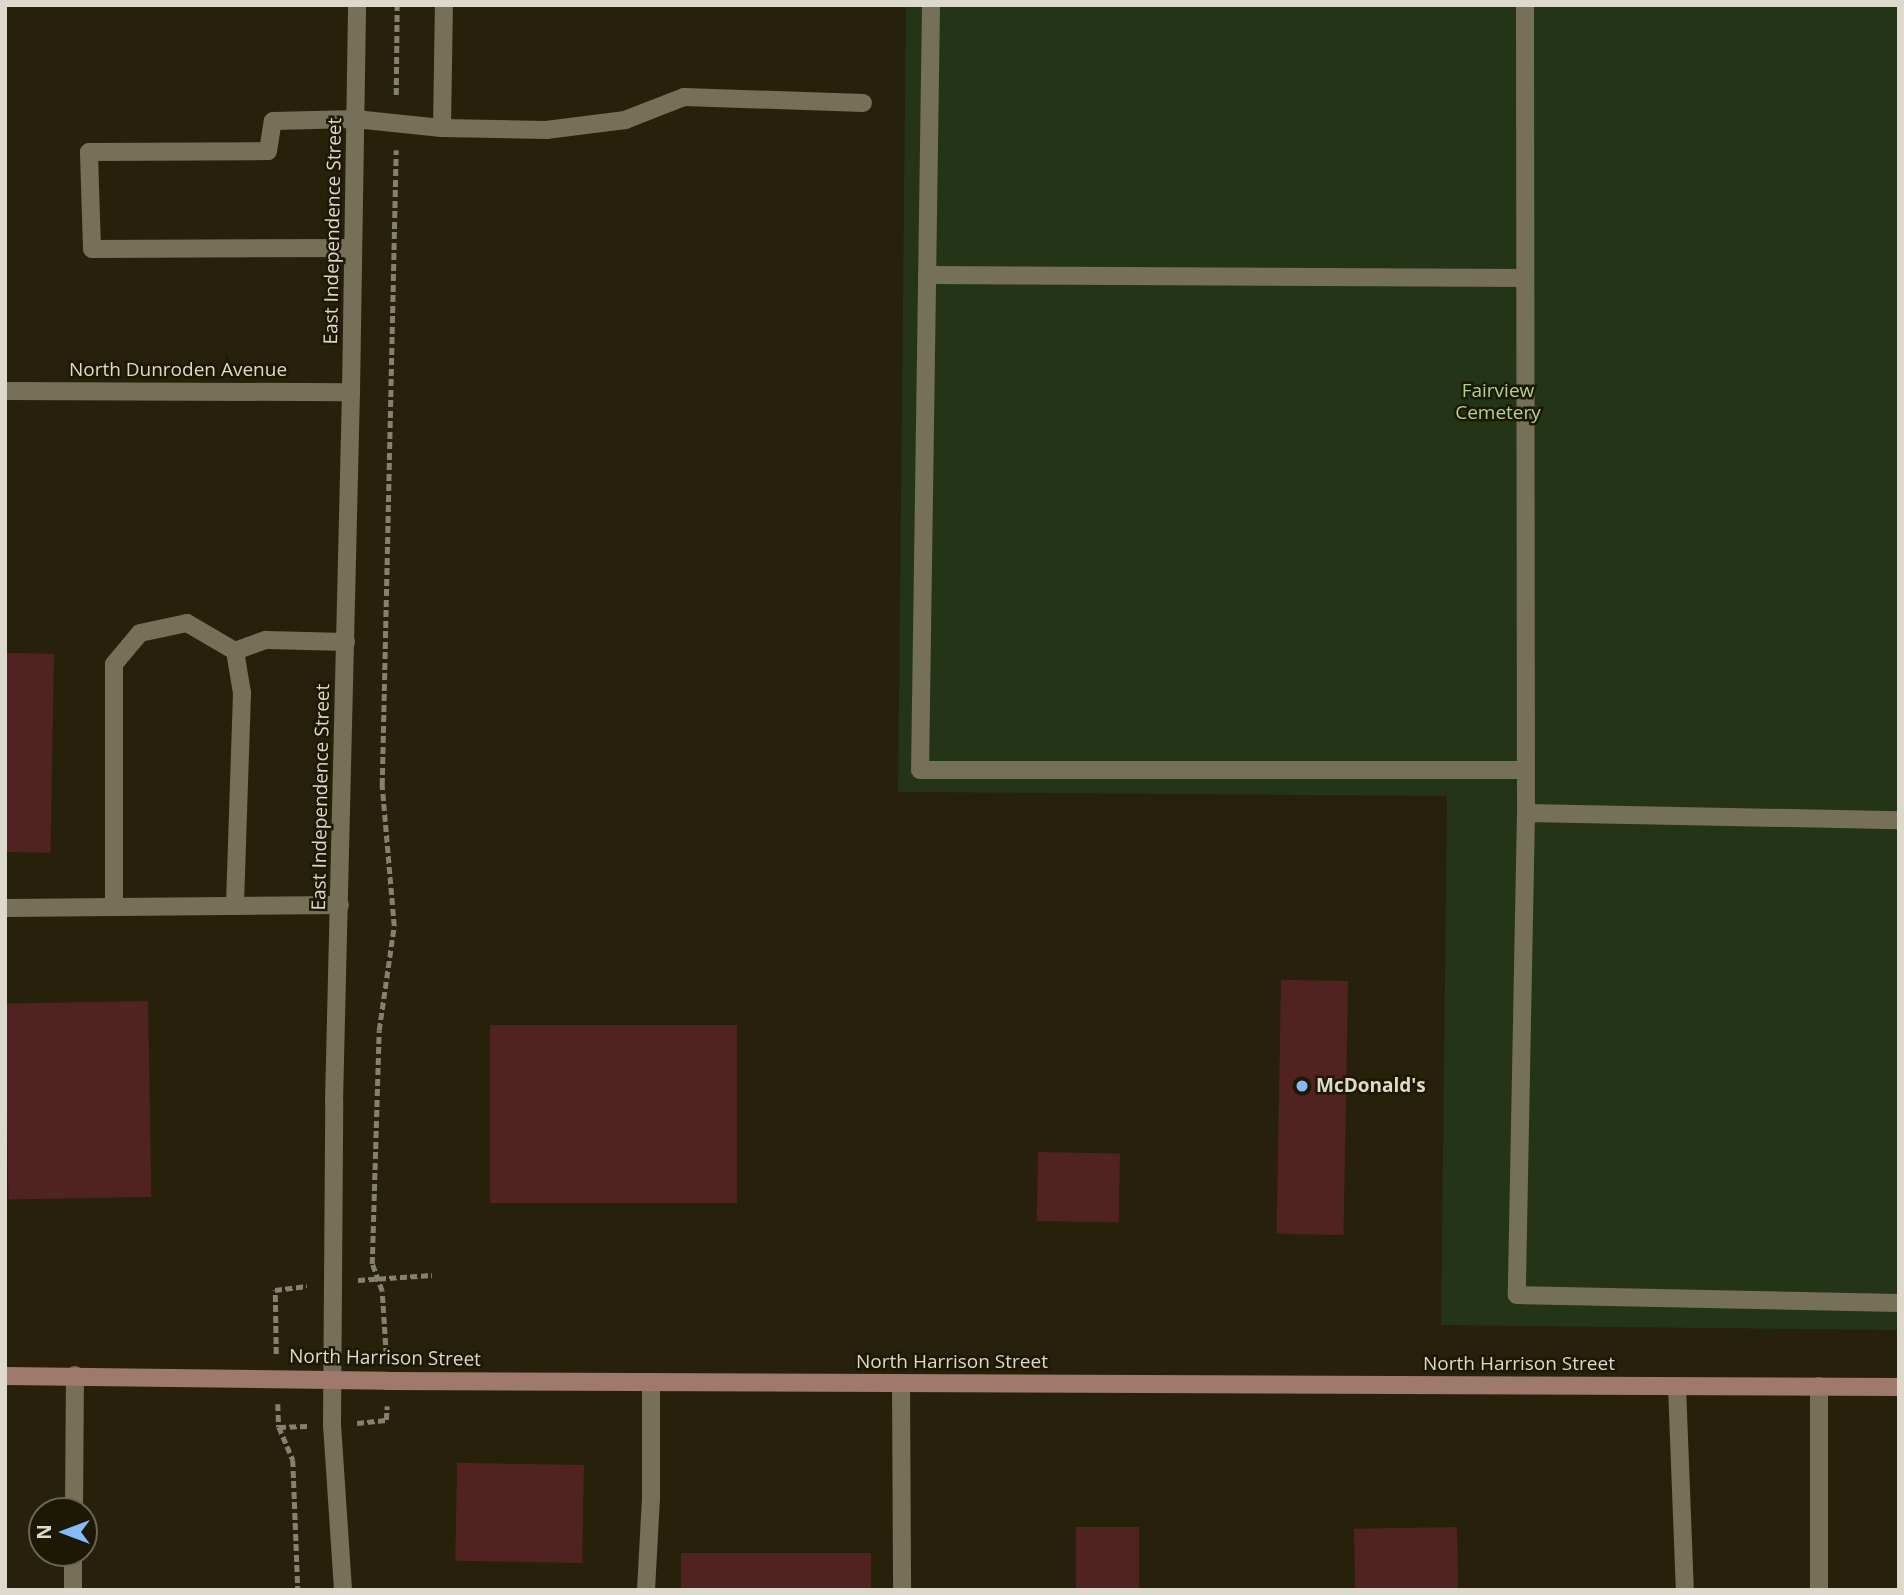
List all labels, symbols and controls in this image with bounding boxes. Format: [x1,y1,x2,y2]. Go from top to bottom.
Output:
street label: East Independence Street [320,117,346,345]
street label: North Dunroden Avenue [69,359,287,381]
park label: Fairview Cemetery [1455,380,1541,424]
street label: East Independence Street [308,683,334,911]
place label: McDonald's [1316,1075,1426,1097]
marker: McDonald's [1294,1078,1310,1094]
street label: North Harrison Street [289,1345,481,1371]
street label: North Harrison Street [856,1351,1048,1373]
street label: North Harrison Street [1423,1353,1615,1375]
north arrow [28,1497,98,1567]
text: N [31,1524,57,1540]

